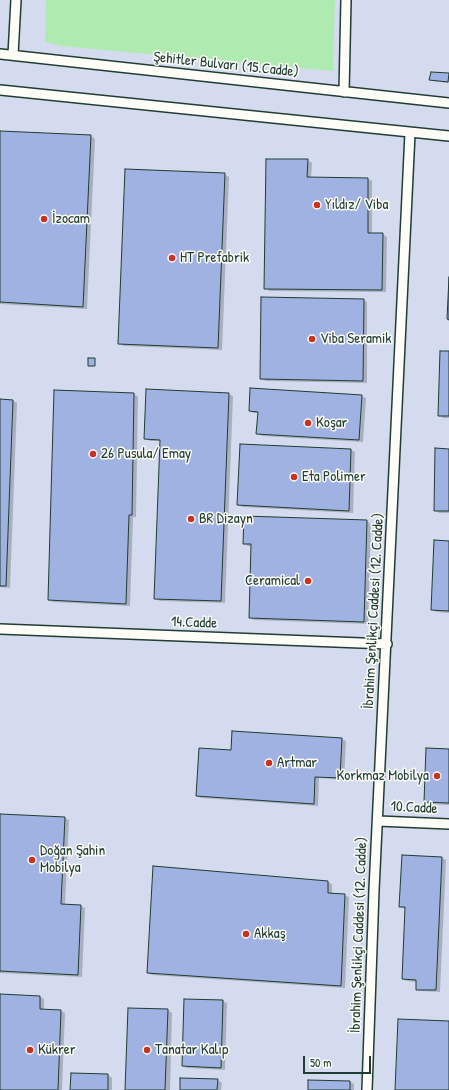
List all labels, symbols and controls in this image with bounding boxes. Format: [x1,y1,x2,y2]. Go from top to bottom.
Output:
street label: Şehitler Bulvarı (15.Cadde) [152,48,300,82]
place label: Yıldız/ Viba [325,196,388,214]
marker: Yıldız/ Viba [312,200,322,210]
place label: İzocam [52,210,90,228]
marker: İzocam [39,214,49,224]
place label: HT Prefabrik [180,249,249,267]
marker: HT Prefabrik [167,253,177,263]
place label: Viba Seramik [320,330,392,348]
marker: Viba Seramik [307,334,317,344]
place label: Koşar [316,414,347,432]
marker: Koşar [303,418,313,428]
place label: 26 Pusula/ Emay [101,445,191,463]
marker: 26 Pusula/ Emay [88,449,98,459]
place label: Eta Polimer [302,468,366,486]
marker: Eta Polimer [289,472,299,482]
place label: BR Dizayn [199,510,253,528]
street label: İbrahim Şenlikçi Caddesi (12. Cadde) [360,513,388,709]
marker: BR Dizayn [186,514,196,524]
place label: Ceramical [245,572,300,590]
marker: Ceramical [303,576,313,586]
street label: 14.Cadde [171,613,217,633]
place label: Artmar [277,754,317,772]
marker: Artmar [264,758,274,768]
place label: Korkmaz Mobilya [336,767,429,785]
marker: Korkmaz Mobilya [432,771,442,781]
street label: 10.Cadde [390,798,438,818]
street label: İbrahim Şenlikçi Caddesi (12. Cadde) [347,837,371,1033]
place label: Doğan Şahin Mobilya [40,842,105,877]
marker: Doğan Şahin Mobilya [27,855,37,865]
place label: Akkaş [254,925,285,943]
marker: Akkaş [241,929,251,939]
place label: Kükrer [38,1041,76,1059]
place label: Tanatar Kalıp [155,1041,228,1059]
marker: Kükrer [25,1045,35,1055]
marker: Tanatar Kalıp [142,1045,152,1055]
scale bar [305,1048,373,1074]
text: 50 m [310,1054,331,1071]

